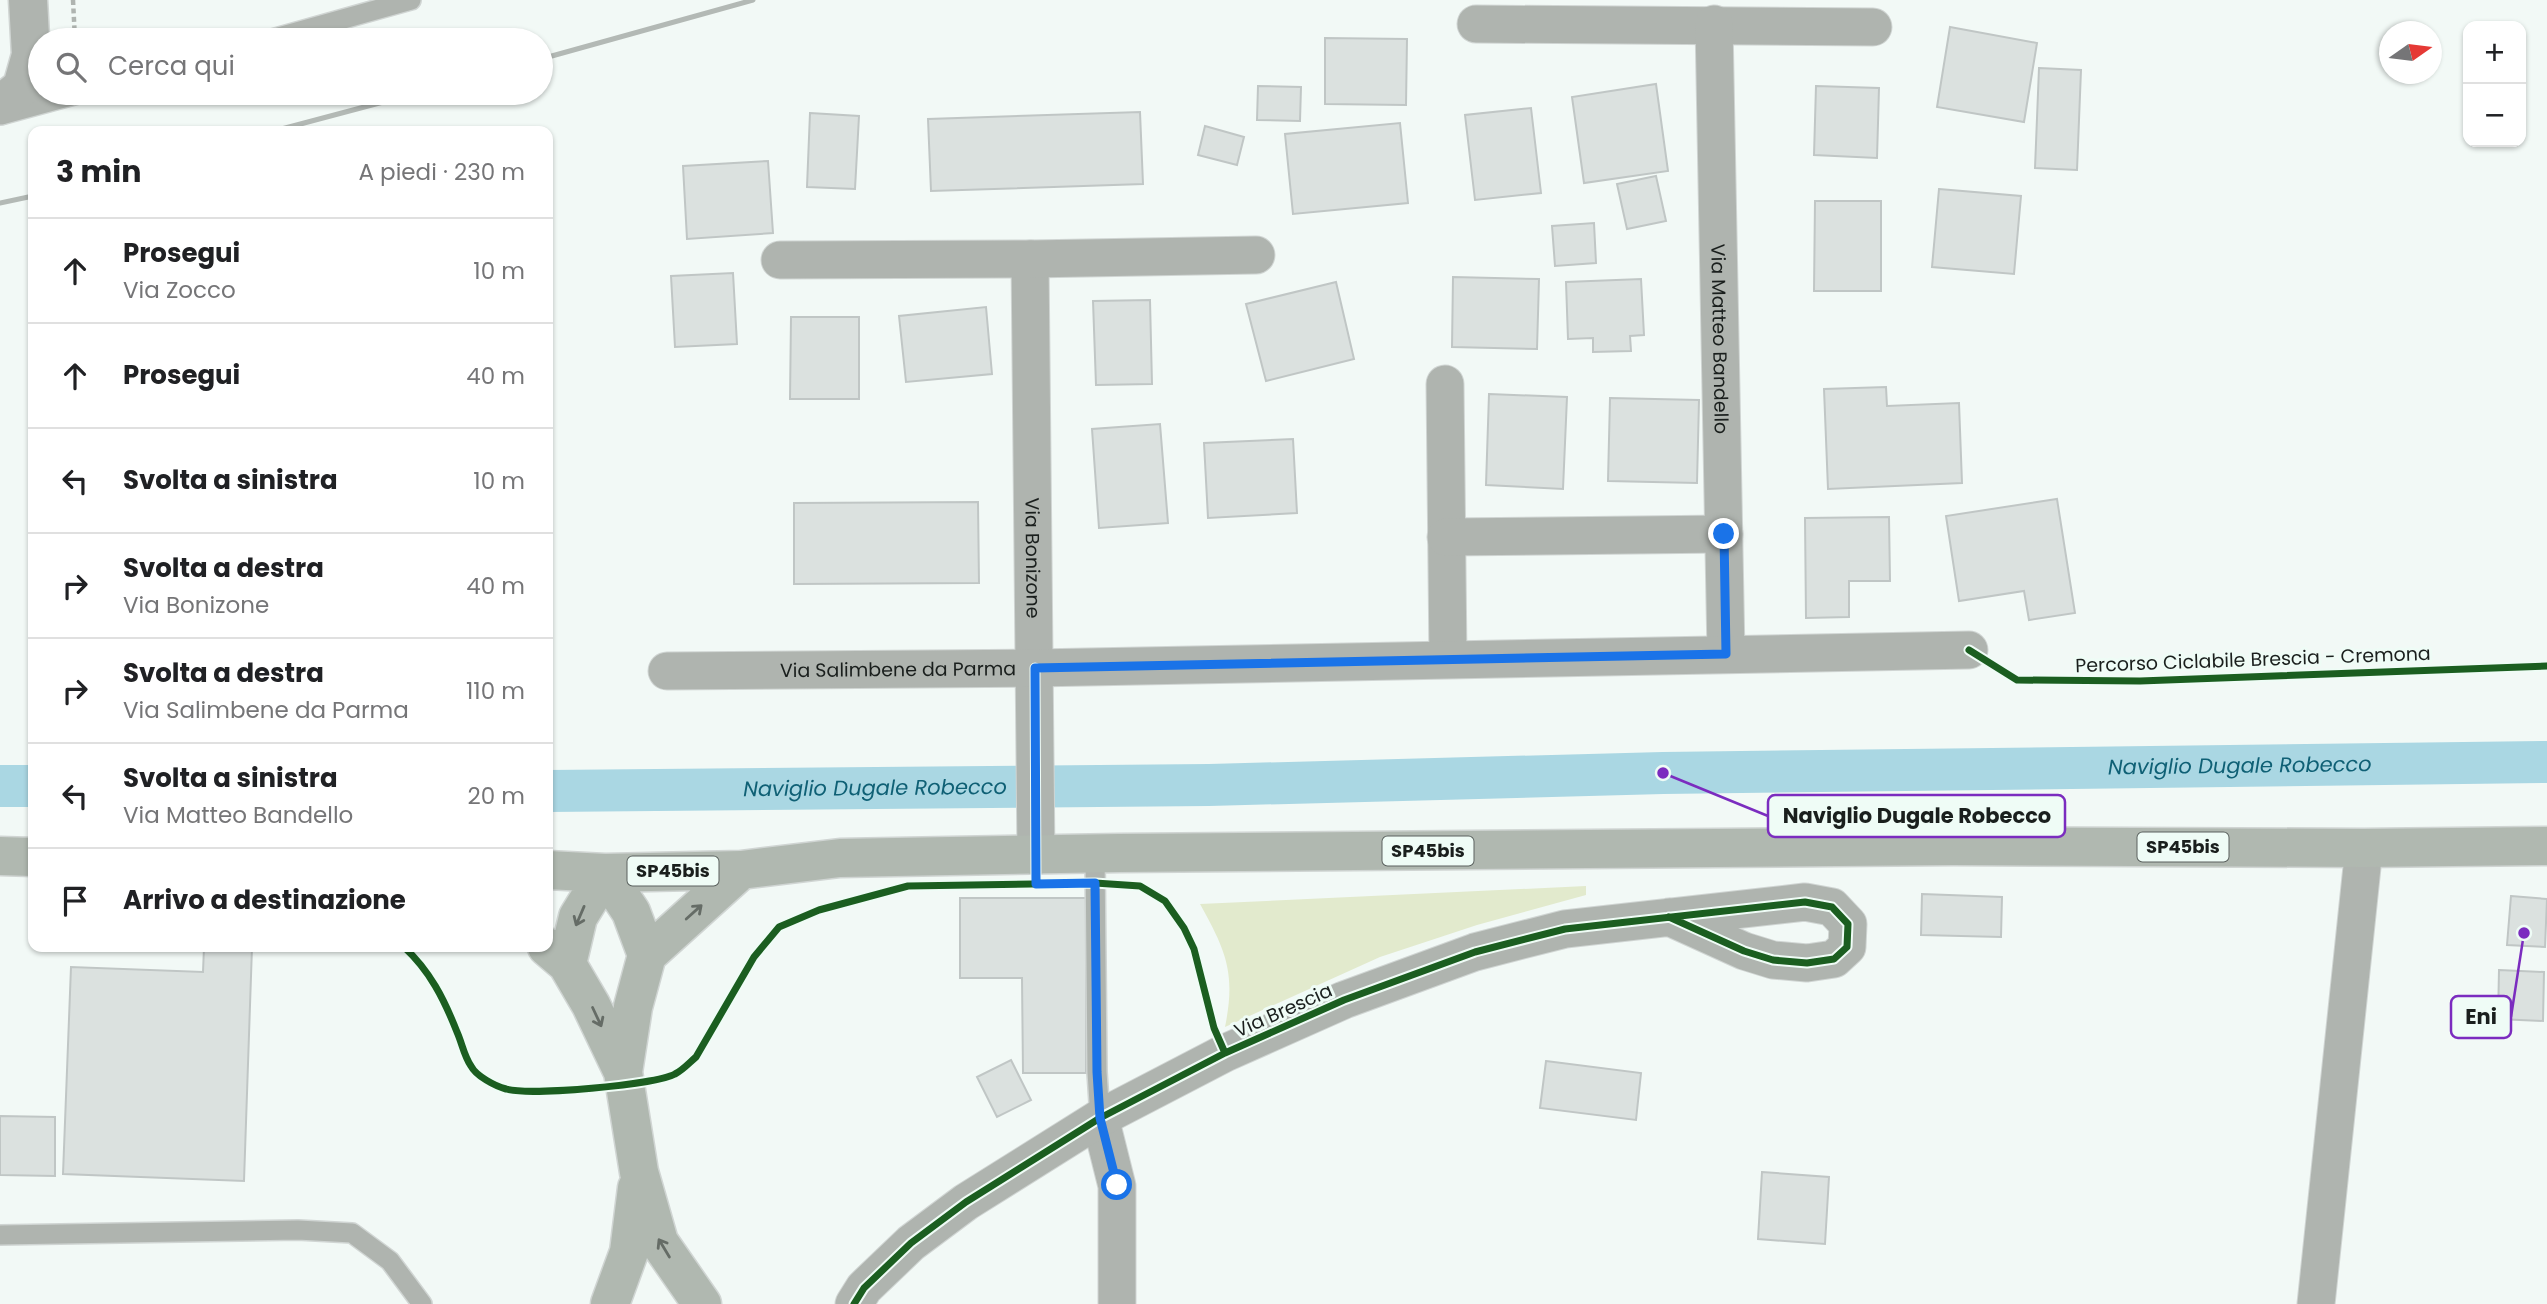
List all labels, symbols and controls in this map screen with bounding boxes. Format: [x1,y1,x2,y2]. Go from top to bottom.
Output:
north arrow [2379,21,2442,84]
map controls [2463,21,2526,147]
button: + [2463,21,2526,84]
search box [28,28,553,105]
icon: search [52,48,90,86]
text: Cerca qui [108,48,235,84]
button: − [2463,84,2526,147]
text: 3 min [56,150,141,193]
text: A piedi · 230 m [358,156,525,188]
text: Prosegui [123,235,240,271]
street label: Via Matteo Bandello [1704,243,1735,434]
icon: ahead [56,252,94,290]
text: 10 m [473,255,525,287]
text: Via Zocco [123,274,236,306]
icon: ahead [56,357,94,395]
text: Prosegui [123,357,240,393]
text: 40 m [466,360,525,392]
icon: left [56,462,94,500]
text: Svolta a sinistra [123,462,338,498]
text: 10 m [473,465,525,497]
street label: Via Bonizone [1018,497,1047,619]
route end [1708,518,1739,549]
text: Svolta a destra [123,550,324,586]
icon: right [56,567,94,605]
text: 40 m [466,570,525,602]
text: Via Bonizone [123,589,269,621]
street label: Percorso Ciclabile Brescia - Cremona [2075,640,2431,679]
text: Svolta a destra [123,655,324,691]
street label: Via Salimbene da Parma [780,655,1016,684]
icon: right [56,672,94,710]
text: 110 m [466,675,525,707]
text: Via Salimbene da Parma [123,694,409,726]
water label: Naviglio Dugale Robecco [2108,749,2372,781]
text: Svolta a sinistra [123,760,338,796]
water label: Naviglio Dugale Robecco [743,772,1007,803]
icon: left [56,777,94,815]
text: 20 m [467,780,525,812]
callout: Naviglio Dugale Robecco [1768,795,2065,837]
text: Via Matteo Bandello [123,799,353,831]
text: Naviglio Dugale Robecco [1783,801,2051,830]
road number: SP45bis [2138,832,2228,862]
road number: SP45bis [1382,836,1474,866]
road number: SP45bis [628,856,718,886]
icon: arrive [56,882,94,920]
text: Arrivo a destinazione [123,882,406,918]
one-way arrow [685,904,703,920]
one-way arrow [573,905,586,926]
street label: Via Brescia [1230,977,1337,1044]
callout: Eni [2451,996,2511,1038]
text: Eni [2465,1002,2497,1031]
one-way arrow [591,1006,604,1027]
route start [1101,1169,1132,1200]
one-way arrow [656,1238,670,1258]

